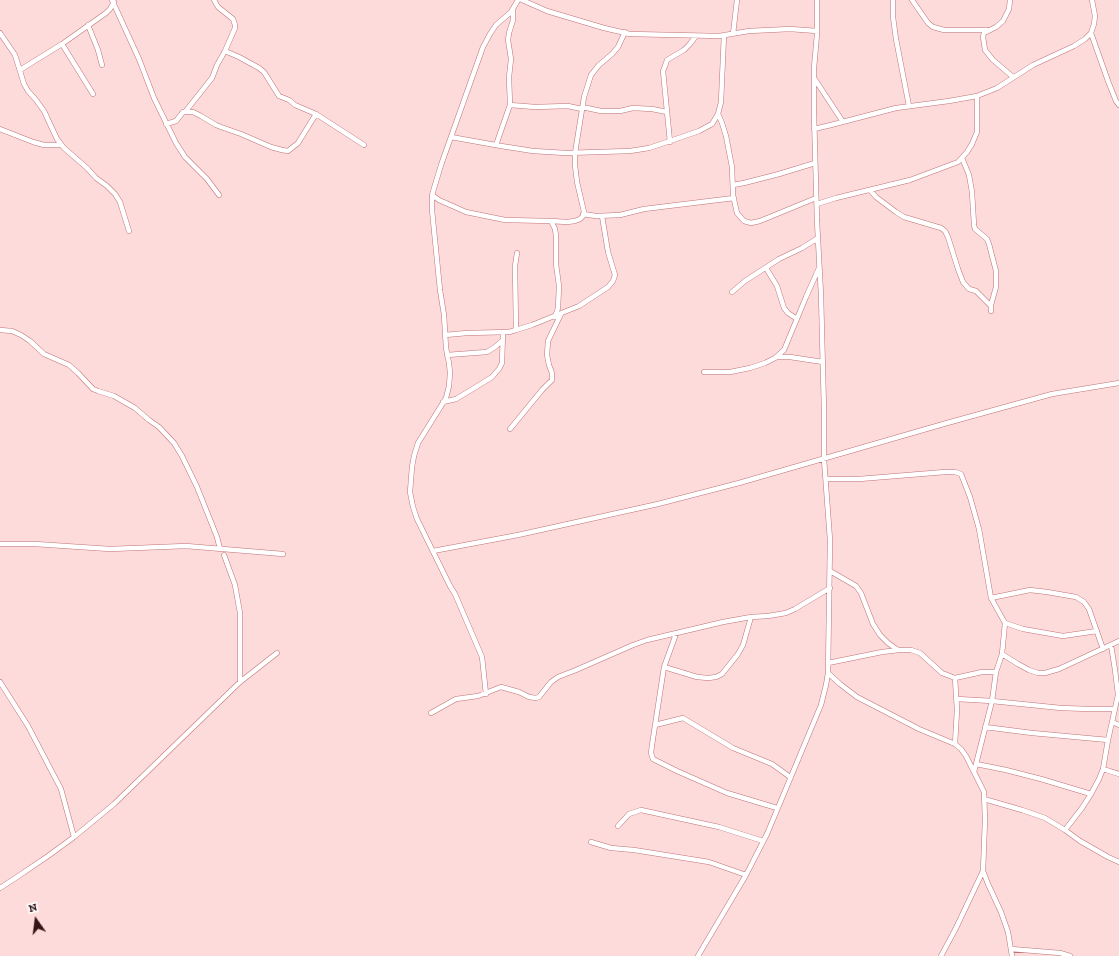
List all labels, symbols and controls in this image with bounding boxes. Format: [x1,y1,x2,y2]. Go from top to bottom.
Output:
north arrow [16,900,56,940]
text: N [27,901,39,915]

